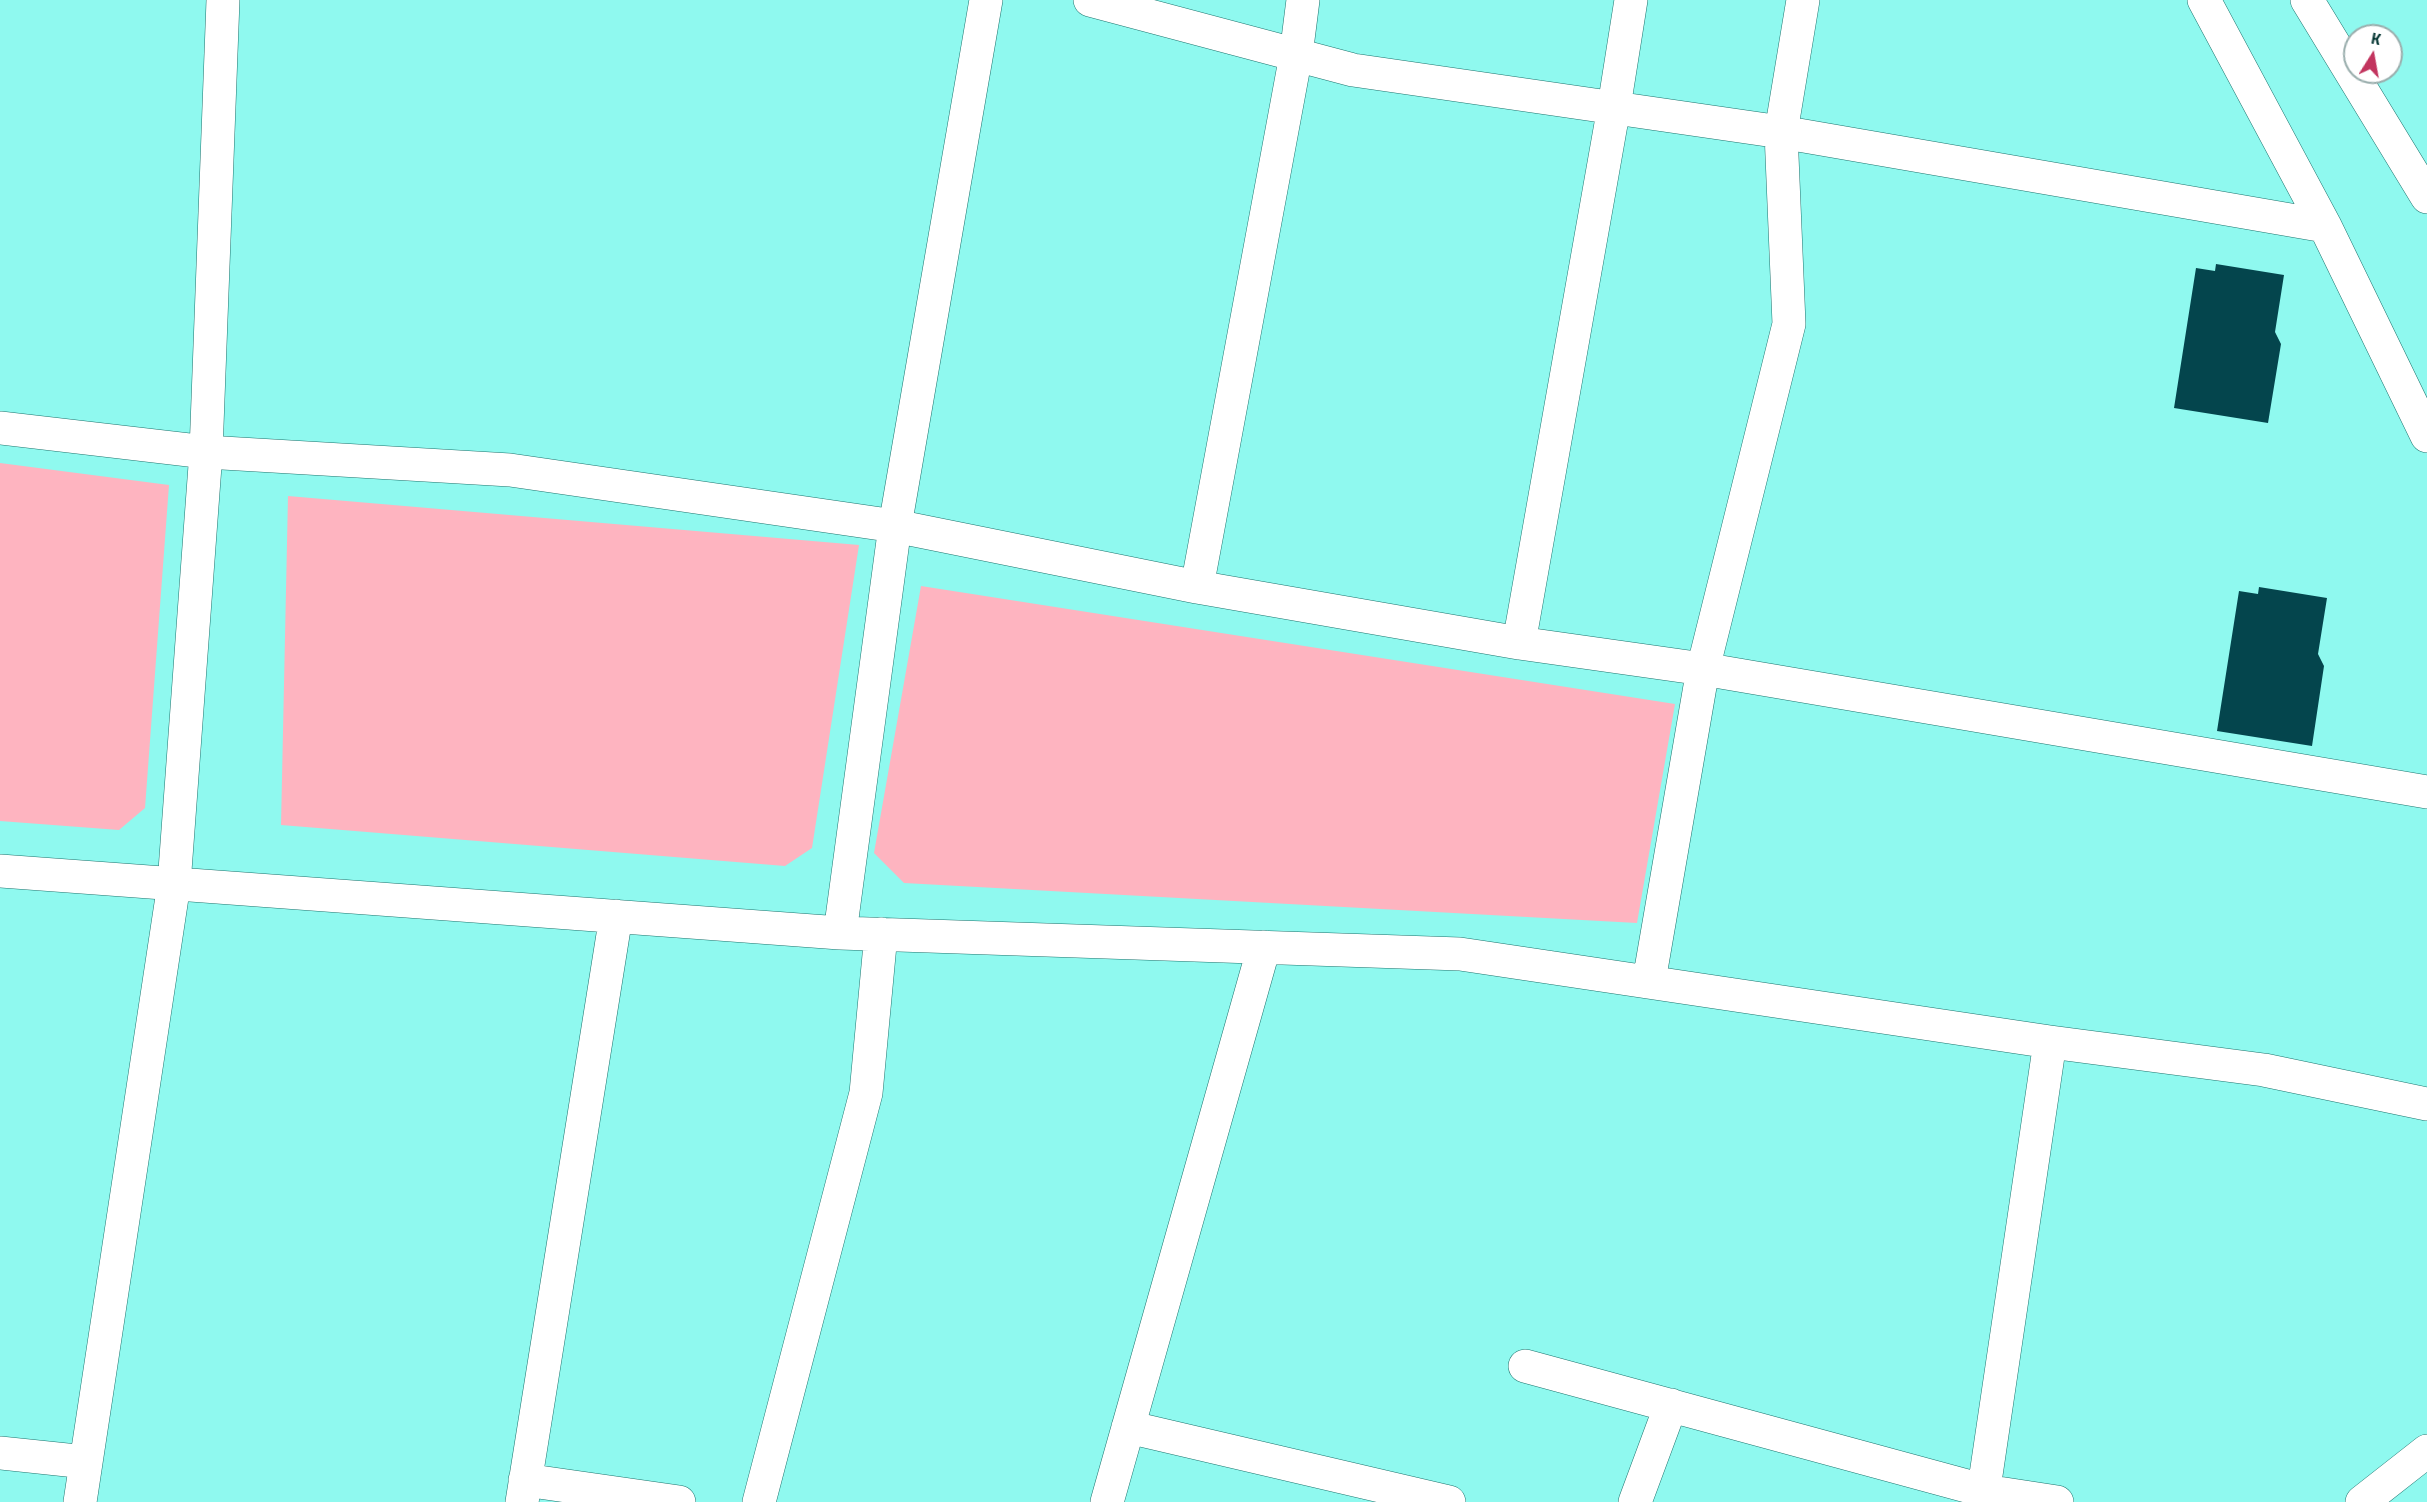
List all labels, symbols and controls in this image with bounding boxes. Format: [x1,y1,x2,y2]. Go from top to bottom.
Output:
north arrow [2343,24,2403,84]
text: K [2369,26,2383,51]

